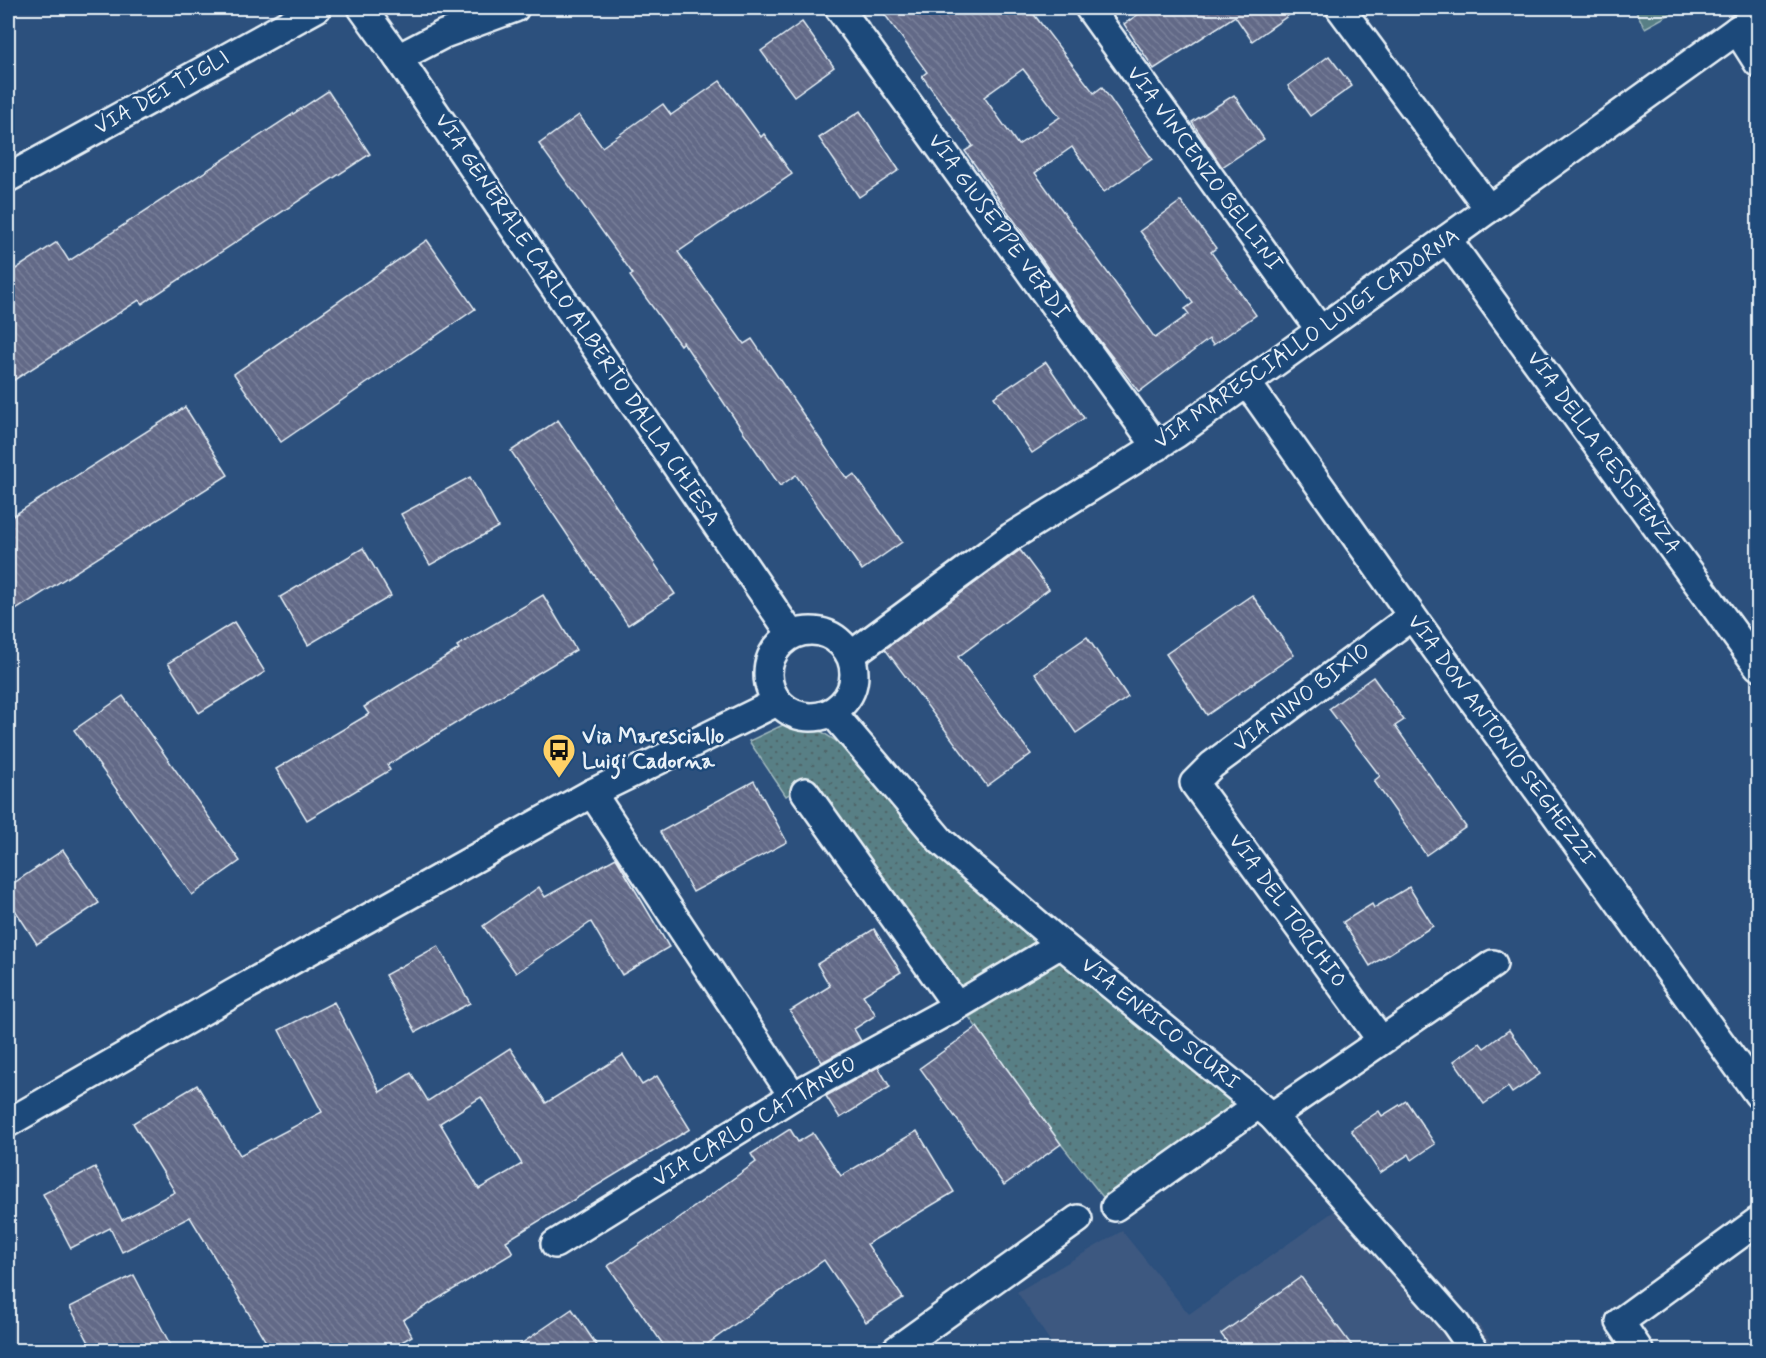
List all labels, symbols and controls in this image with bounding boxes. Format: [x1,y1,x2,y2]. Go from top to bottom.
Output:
street label: VIA DEI TIGLI [89,44,235,142]
street label: VIA VINCENZO BELLINI [1120,61,1288,278]
street label: VIA GENERALE CARLO ALBERTO DALLA CHIESA [428,108,726,532]
street label: VIA GIUSEPPE VERDI [921,128,1075,326]
street label: VIA MARESCIALLO LUIGI CADORNA [1149,222,1465,456]
street label: VIA DELLA RESISTENZA [1520,346,1686,560]
street label: VIA DON ANTONIO SEGHEZZI [1400,609,1602,871]
street label: VIA NINO BIXIO [1228,637,1376,759]
place label: Via Maresciallo Luigi Cadorna [582,723,724,780]
bus stop icon: Via Maresciallo Luigi Cadorna [541,732,577,779]
street label: VIA DEL TORCHIO [1222,828,1352,994]
street label: VIA ENRICO SCURI [1075,951,1245,1097]
street label: VIA CARLO CATTANEO [648,1050,862,1194]

